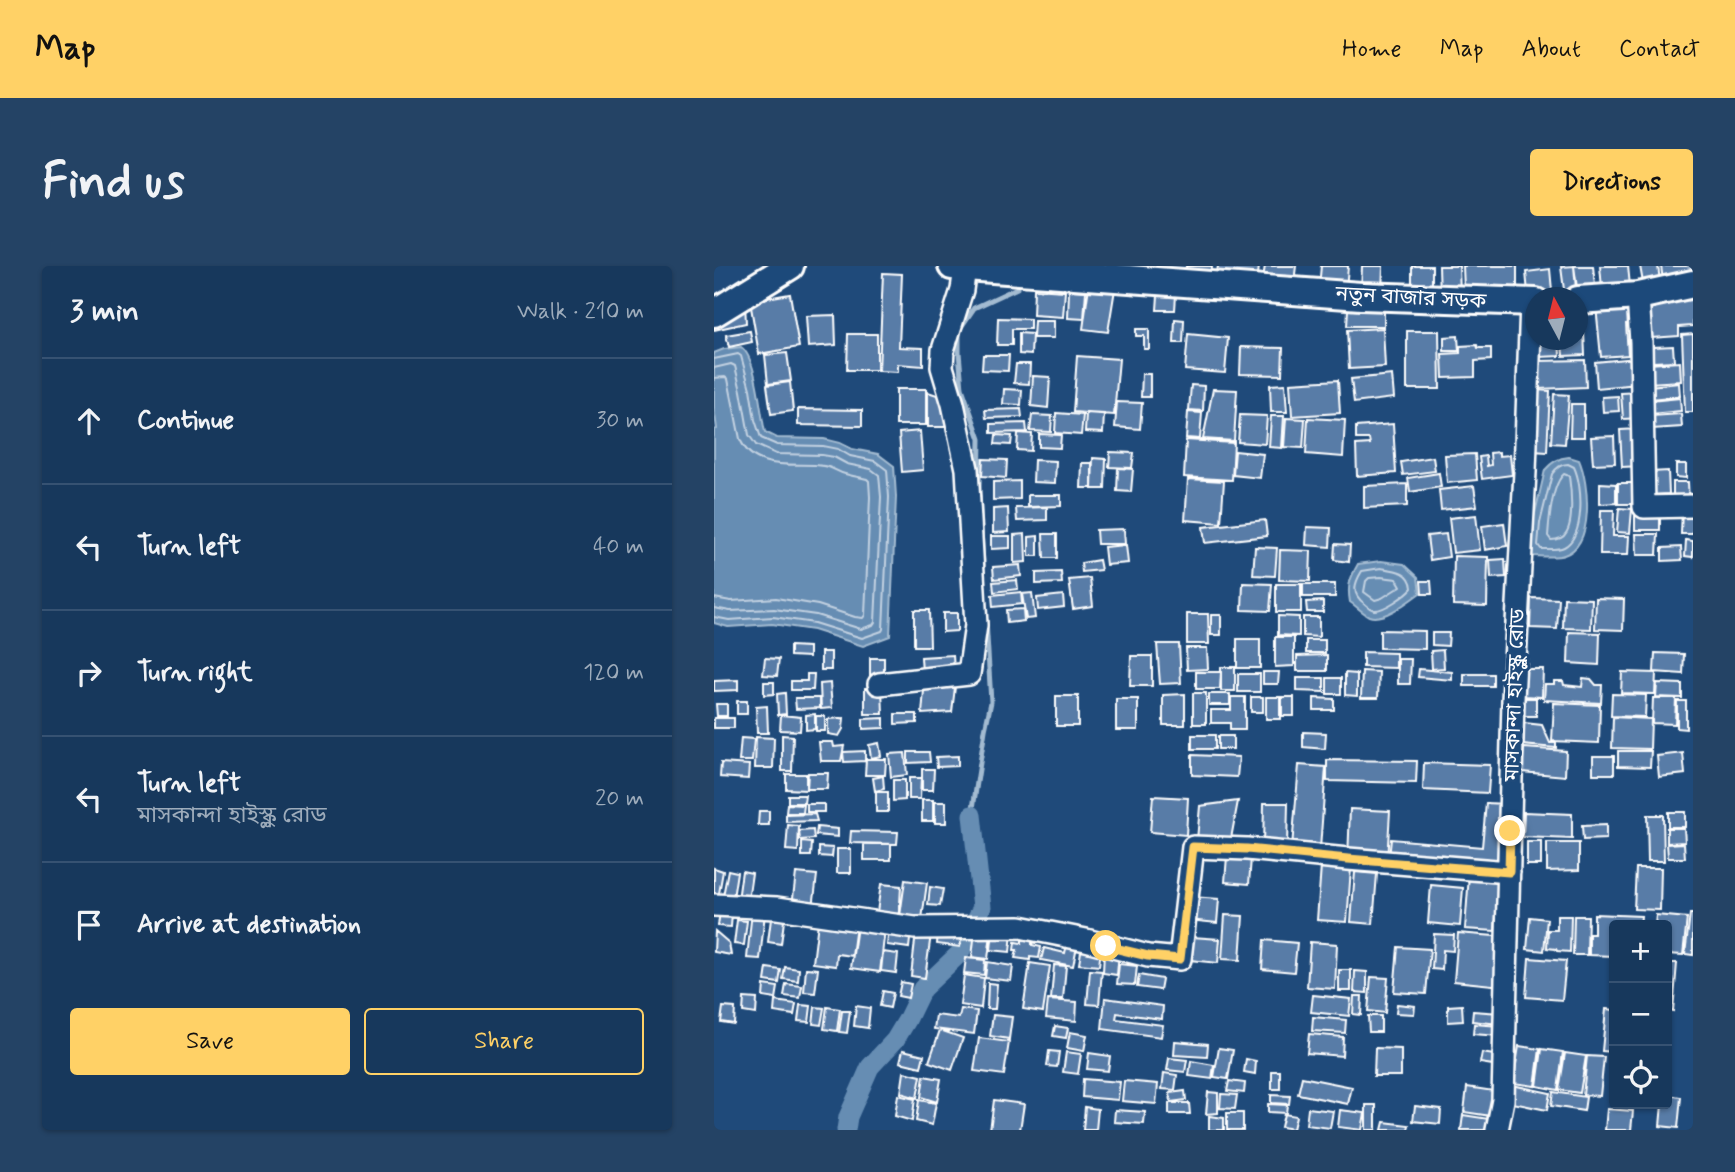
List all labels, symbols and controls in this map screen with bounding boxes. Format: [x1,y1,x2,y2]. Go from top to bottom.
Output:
text: Map [35,27,95,71]
text: Home [1342,34,1402,65]
text: Map [1440,34,1484,65]
text: About [1522,34,1581,65]
text: Contact [1619,34,1700,65]
button: Directions [1530,149,1693,216]
text: Find us [42,150,185,215]
street label: নতুন বাজার সড়ক [1334,280,1488,316]
north arrow [1525,287,1588,350]
text: 3 min [70,292,139,331]
text: Walk · 210 m [517,297,644,327]
icon: ahead [70,402,108,440]
text: Continue [137,404,234,438]
text: 30 m [596,406,644,436]
icon: left [70,528,108,566]
text: Turn left [137,530,241,564]
text: 40 m [593,532,644,562]
street label: মাসকান্দা হাইস্কুল রোড [1498,607,1532,783]
icon: right [70,654,108,692]
text: Turn right [137,656,253,690]
text: 120 m [583,658,644,688]
text: Turn left [137,767,241,801]
icon: left [70,780,108,818]
text: 20 m [595,784,644,814]
text: মাসকান্দা হাইস্কুল রোড [137,801,327,831]
route end [1494,815,1525,846]
icon: arrive [70,906,108,944]
text: Arrive at destination [137,908,361,942]
map controls [1609,920,1672,1109]
button: + [1609,920,1672,983]
route start [1090,930,1121,961]
button: − [1609,983,1672,1046]
button: Save [70,1008,350,1075]
button: Share [364,1008,644,1075]
button: locate [1609,1046,1672,1109]

